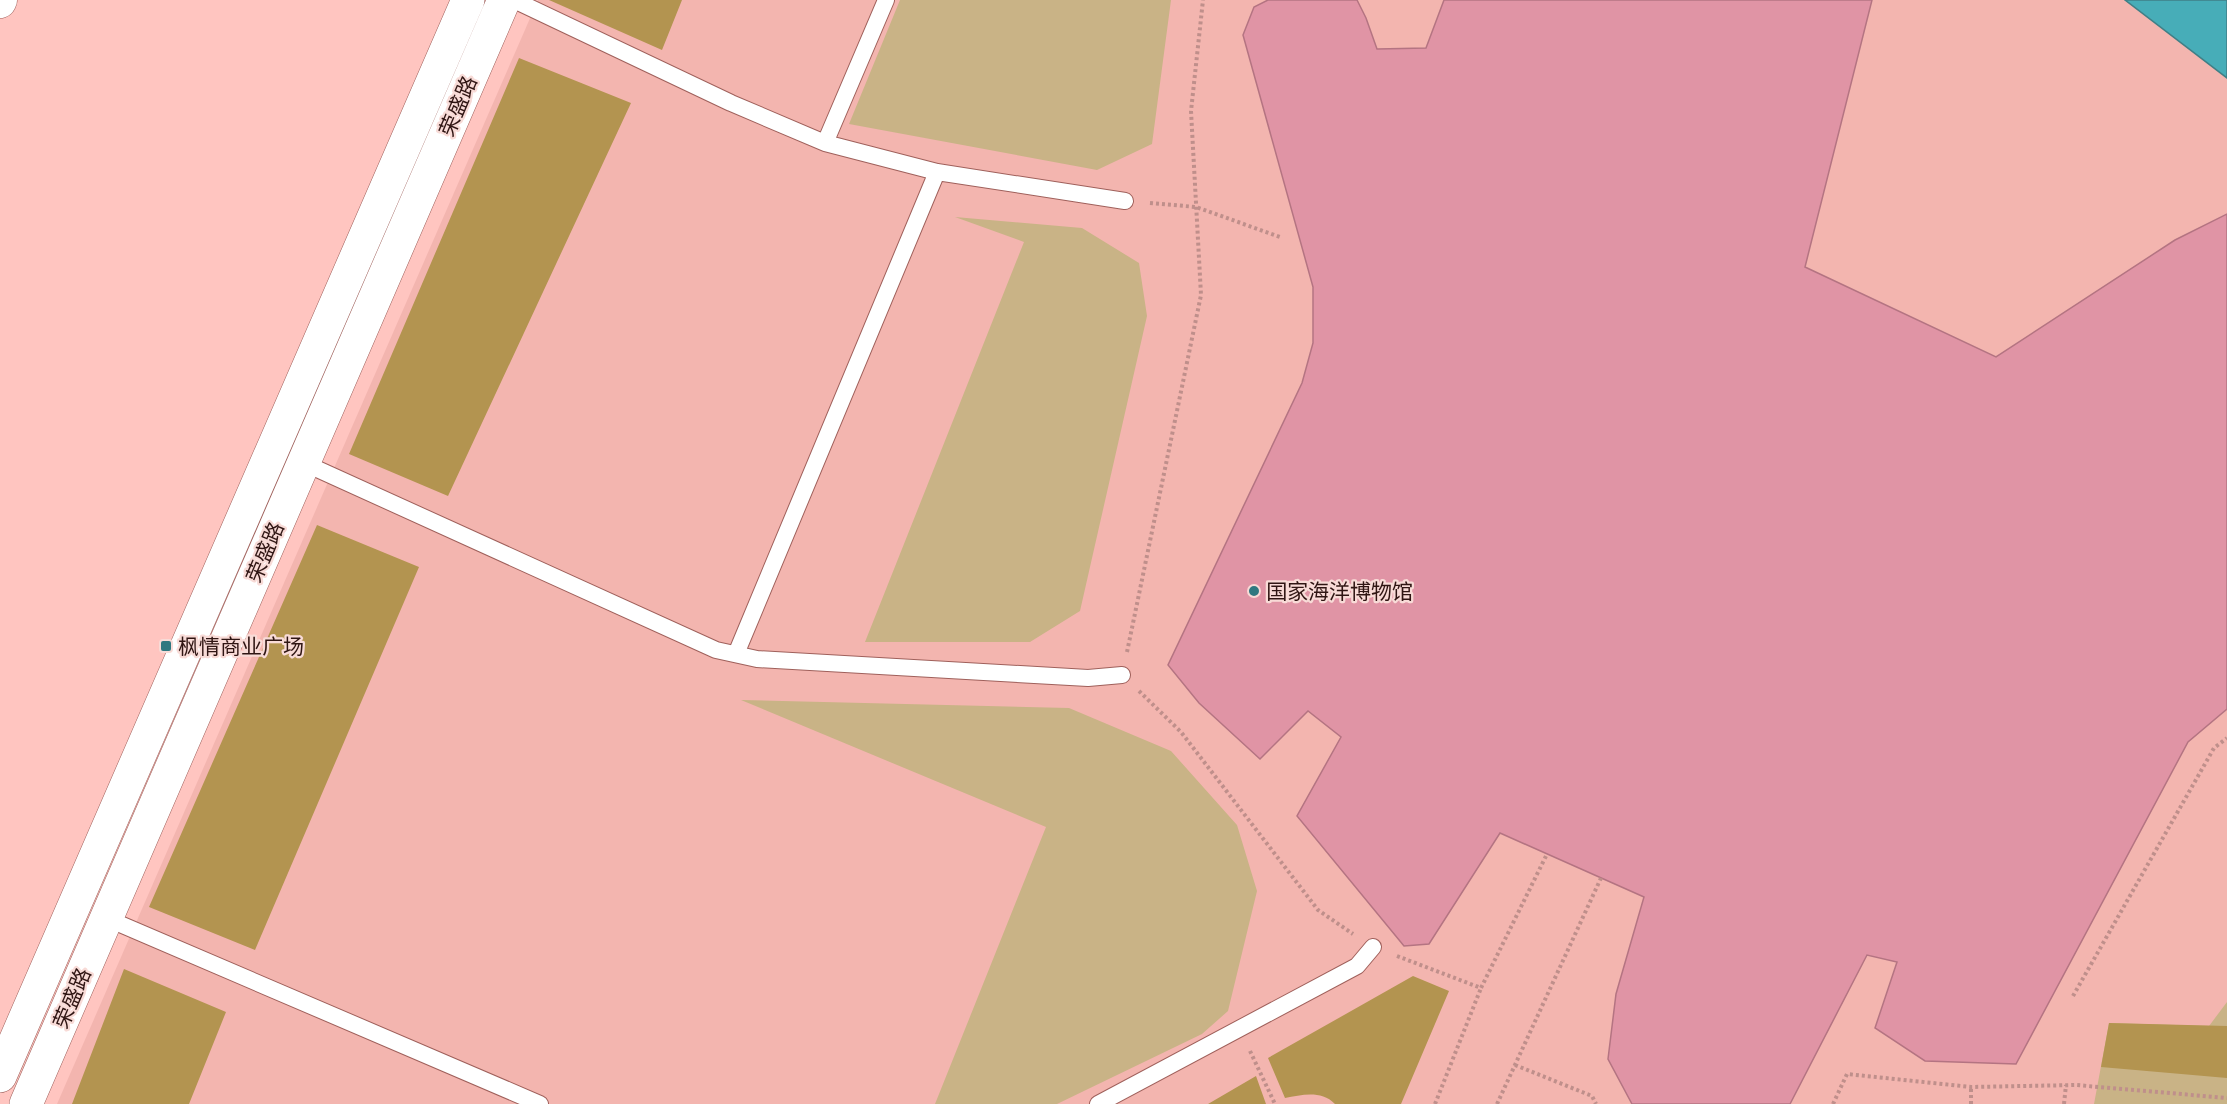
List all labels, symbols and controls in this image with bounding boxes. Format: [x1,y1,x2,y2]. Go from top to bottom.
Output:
street label: 荣盛路 [435,73,481,139]
street label: 荣盛路 [242,519,288,585]
place label: 国家海洋博物馆 [1266,580,1413,603]
marker: 国家海洋博物馆 [1247,584,1261,598]
place label: 枫情商业广场 [178,635,304,658]
marker: 枫情商业广场 [159,639,173,653]
street label: 荣盛路 [49,965,95,1031]

